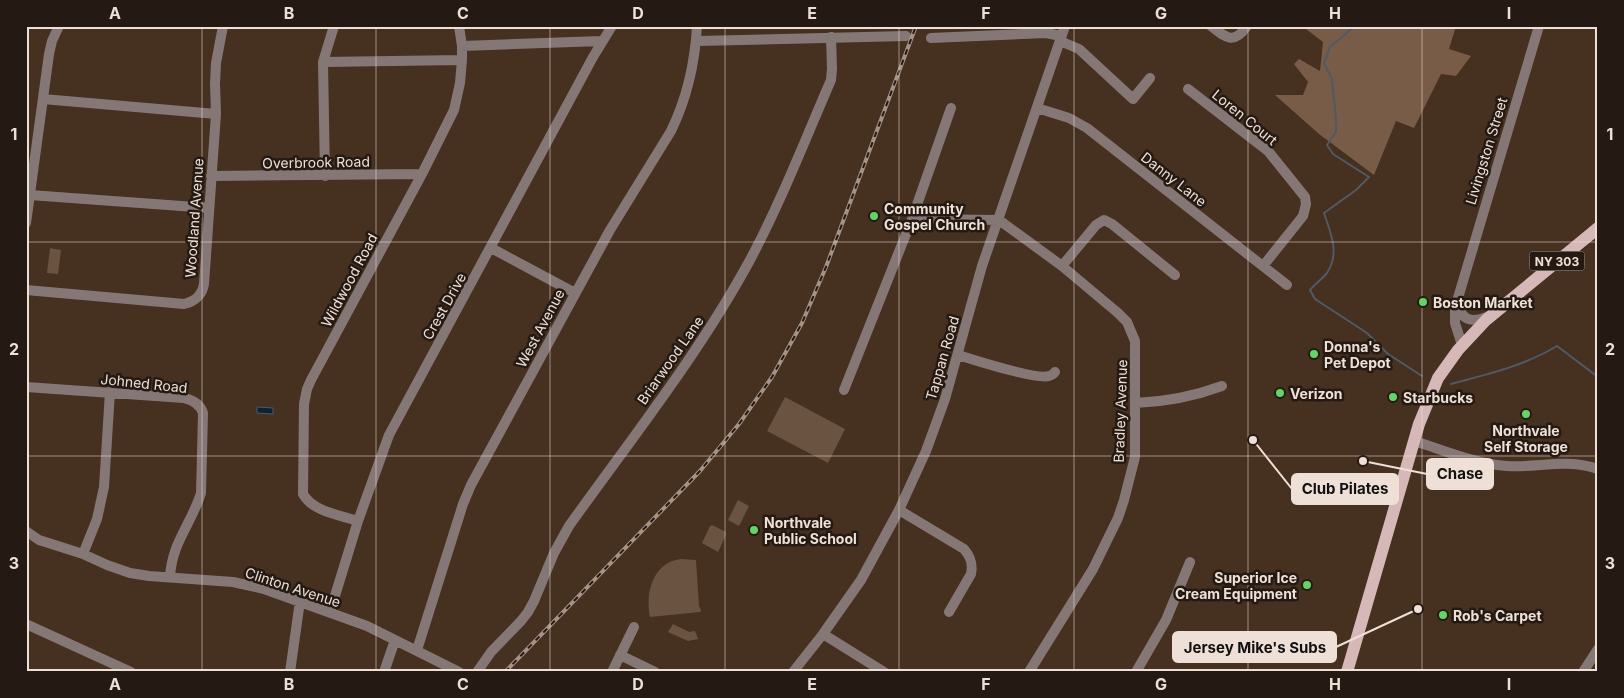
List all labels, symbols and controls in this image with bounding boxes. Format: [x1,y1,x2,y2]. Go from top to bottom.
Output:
text: A [109,3,121,23]
text: B [284,3,294,23]
text: C [457,3,469,23]
text: D [632,3,644,23]
text: E [807,3,817,23]
text: F [981,3,991,23]
text: G [1155,3,1167,23]
text: H [1329,3,1341,23]
text: I [1507,3,1511,23]
street label: Loren Court [1209,86,1281,149]
street label: Livingston Street [1462,95,1511,207]
text: 1 [11,124,17,144]
text: 1 [1607,124,1613,144]
street label: Danny Lane [1138,148,1210,210]
street label: Overbrook Road [262,153,370,171]
street label: Woodland Avenue [181,158,207,278]
place label: Community Gospel Church [884,200,985,233]
marker: Community Gospel Church [868,210,880,222]
street label: Wildwood Road [317,230,381,330]
road number: NY 303 [1530,252,1584,270]
street label: Crest Drive [419,269,469,343]
street label: West Avenue [512,286,568,370]
place label: Boston Market [1433,294,1533,311]
marker: Boston Market [1417,296,1429,308]
street label: Briarwood Lane [633,313,707,407]
street label: Tappan Road [922,314,962,402]
place label: Donna's Pet Depot [1324,338,1391,371]
text: 2 [9,339,19,359]
text: 2 [1605,339,1615,359]
marker: Donna's Pet Depot [1308,348,1320,360]
street label: Bradley Avenue [1110,359,1130,463]
street label: Johned Road [100,370,188,396]
place label: Verizon [1290,385,1343,402]
marker: Verizon [1274,387,1286,399]
place label: Starbucks [1403,389,1473,406]
marker: Starbucks [1387,391,1399,403]
marker: Northvale Self Storage [1520,408,1532,420]
place label: Northvale Self Storage [1484,422,1568,455]
callout: Chase [1427,459,1493,489]
text: Chase [1437,464,1483,483]
callout: Club Pilates [1292,474,1398,504]
text: Club Pilates [1302,479,1388,498]
place label: Northvale Public School [764,514,857,547]
marker: Northvale Public School [748,524,760,536]
text: 3 [9,553,19,573]
text: 3 [1605,553,1615,573]
street label: Clinton Avenue [243,564,343,610]
place label: Superior Ice Cream Equipment [1175,569,1297,602]
marker: Superior Ice Cream Equipment [1301,579,1313,591]
place label: Rob's Carpet [1453,607,1542,624]
marker: Rob's Carpet [1437,609,1449,621]
callout: Jersey Mike's Subs [1173,632,1336,662]
text: Jersey Mike's Subs [1184,638,1326,657]
text: A [109,674,121,694]
text: B [284,674,294,694]
text: C [457,674,469,694]
text: D [632,674,644,694]
text: E [807,674,817,694]
text: F [981,674,991,694]
text: G [1155,674,1167,694]
text: H [1329,674,1341,694]
text: I [1507,674,1511,694]

